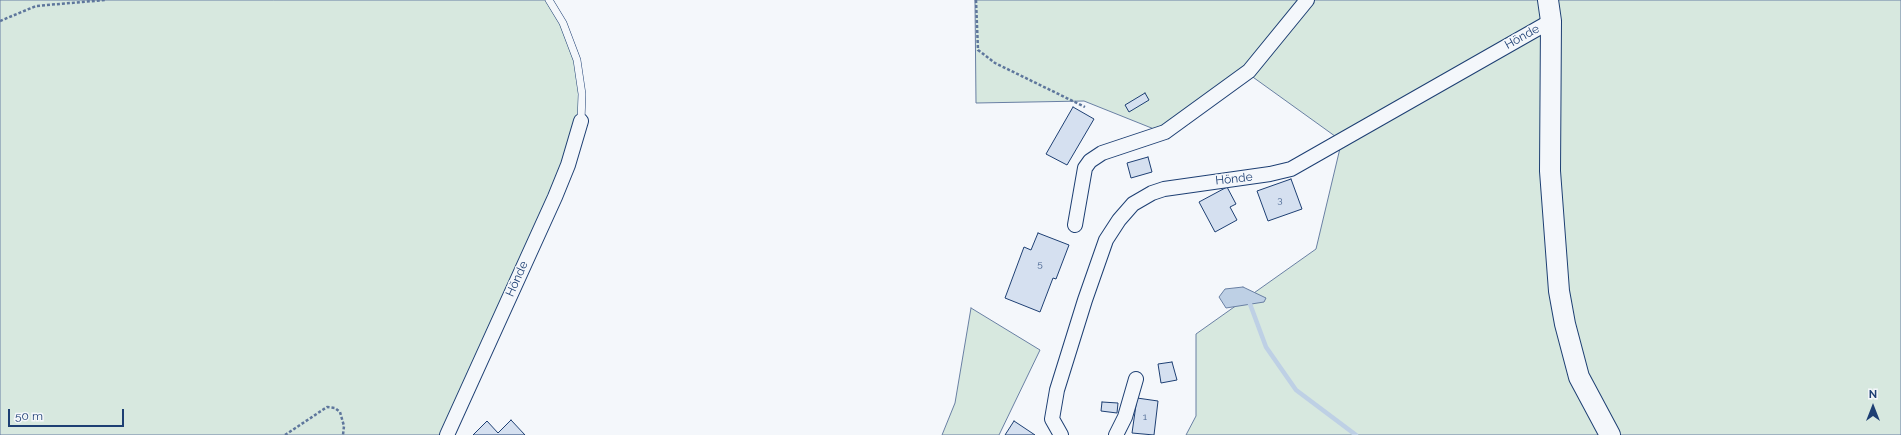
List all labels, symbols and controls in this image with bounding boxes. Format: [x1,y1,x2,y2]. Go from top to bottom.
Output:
street label: Hönde [1502,22,1542,52]
street label: Hönde [1215,170,1253,188]
house number: 3 [1277,194,1283,206]
house number: 5 [1037,258,1043,270]
street label: Hönde [503,259,531,299]
north arrow [1853,387,1893,427]
text: N [1869,388,1877,401]
scale bar [10,401,126,427]
text: 50 m [15,409,43,423]
house number: 1 [1143,411,1147,423]

